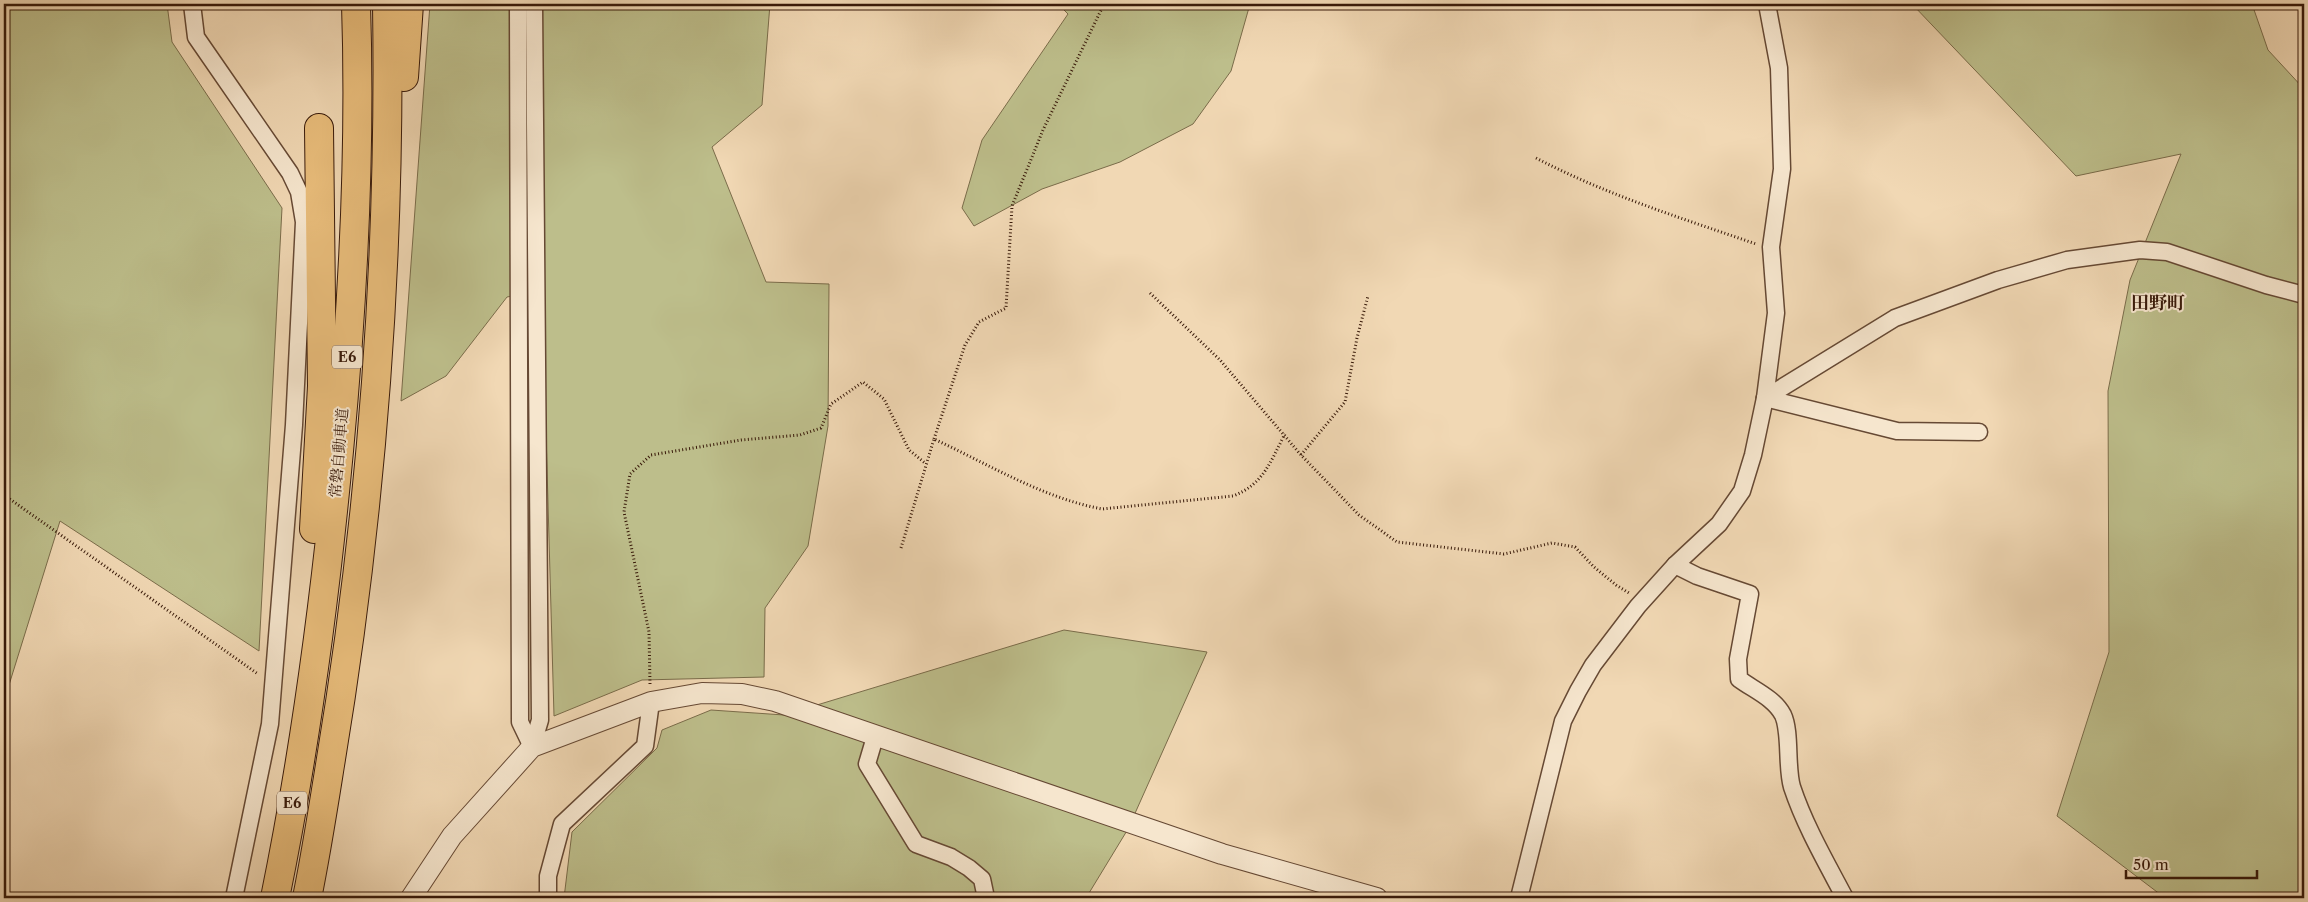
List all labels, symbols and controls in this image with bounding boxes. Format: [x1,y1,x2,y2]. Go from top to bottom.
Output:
district label: 田野町 [2131,292,2185,314]
road number: E6 [332,346,362,368]
street label: 常磐自動車道 [325,407,352,499]
road number: E6 [277,791,307,814]
scale bar [2126,847,2257,879]
text: 50 m [2133,855,2169,874]

